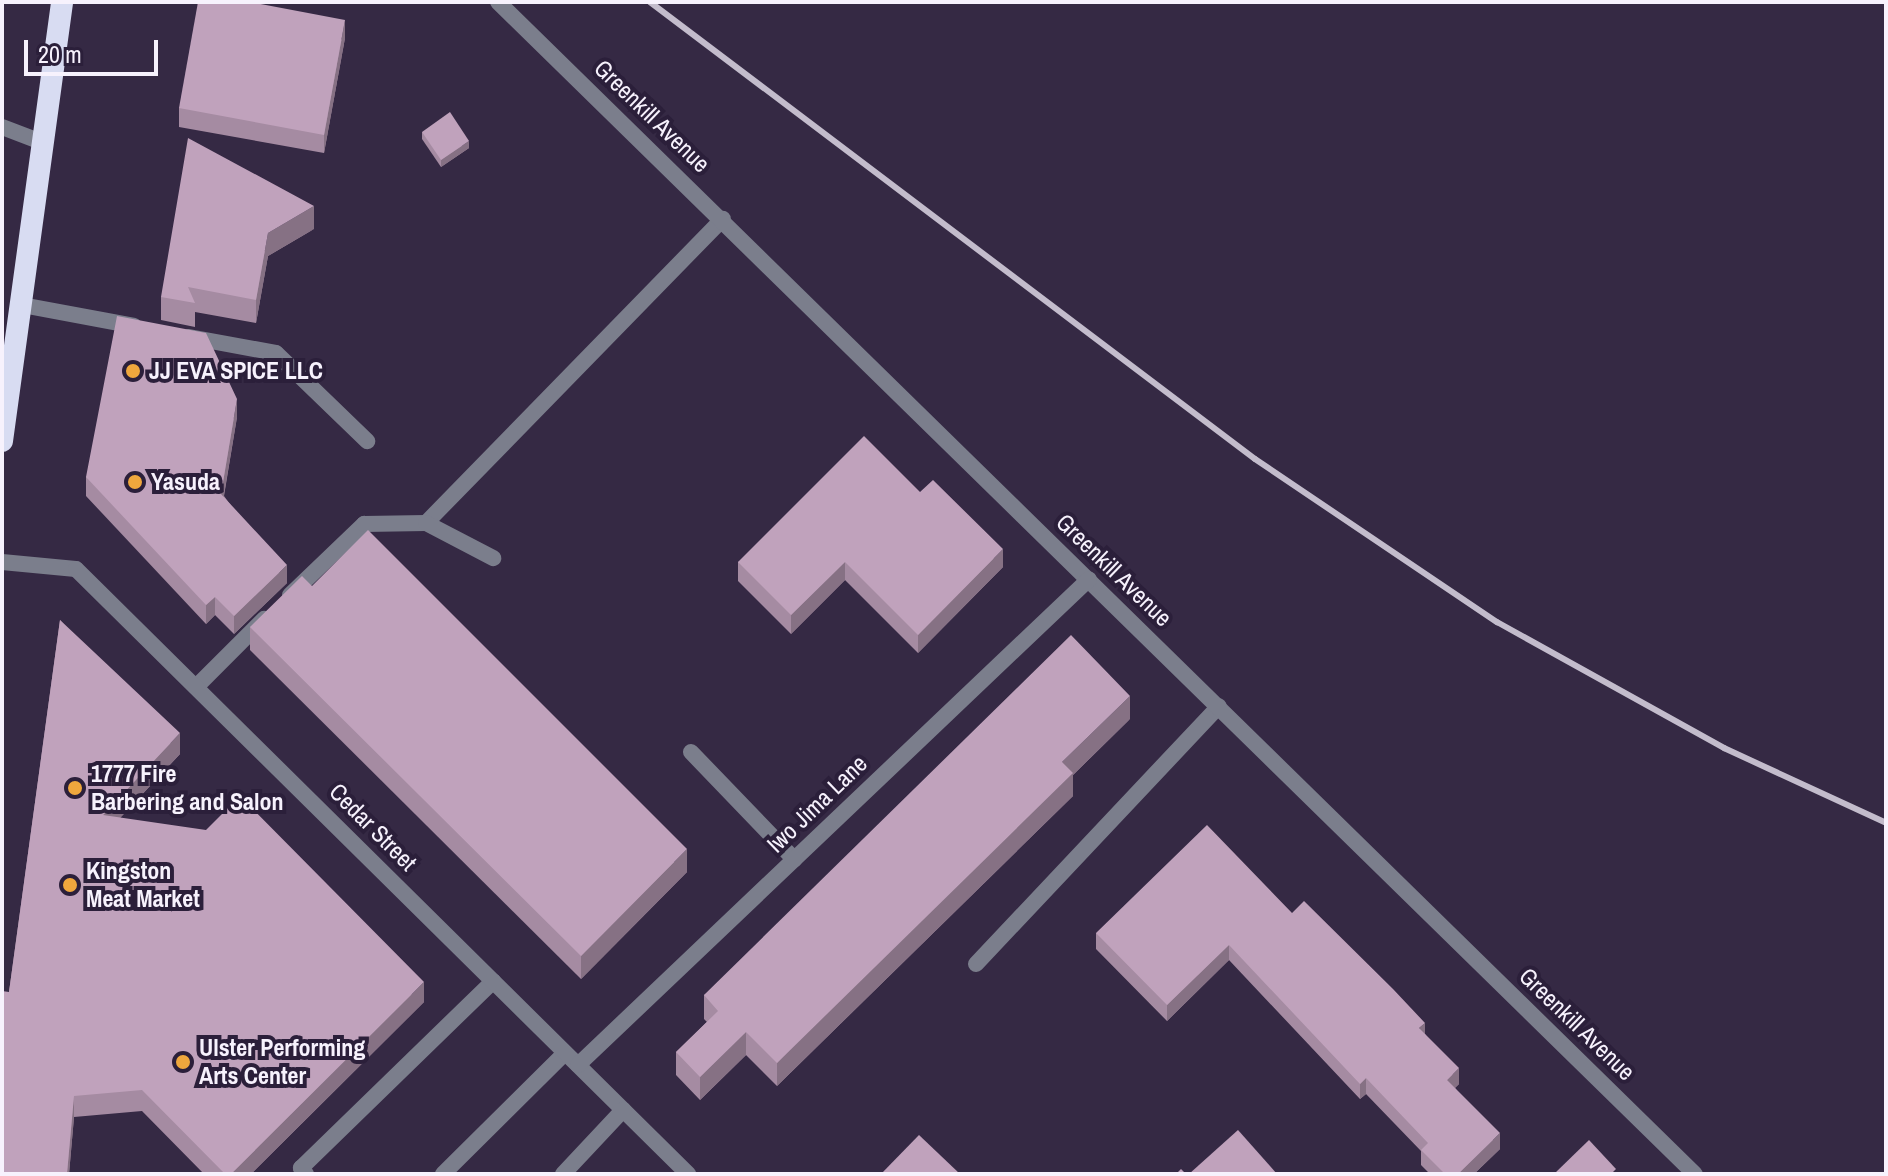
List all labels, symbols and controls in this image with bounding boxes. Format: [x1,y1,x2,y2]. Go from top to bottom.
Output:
scale bar [28,24,162,74]
text: 20 m [38,38,82,70]
street label: Greenkill Avenue [588,53,716,179]
place label: JJ EVA SPICE LLC [149,357,324,385]
marker: JJ EVA SPICE LLC [124,362,142,380]
place label: Yasuda [151,468,220,496]
marker: Yasuda [126,473,144,491]
street label: Greenkill Avenue [1050,507,1178,633]
street label: Iwo Jima Lane [761,749,873,859]
place label: 1777 Fire Barbering and Salon [91,760,283,816]
street label: Cedar Street [323,777,423,877]
marker: 1777 Fire Barbering and Salon [66,779,84,797]
place label: Kingston Meat Market [86,857,200,913]
marker: Kingston Meat Market [61,876,79,894]
street label: Greenkill Avenue [1513,961,1641,1087]
place label: Ulster Performing Arts Center [199,1034,365,1090]
marker: Ulster Performing Arts Center [174,1053,192,1071]

